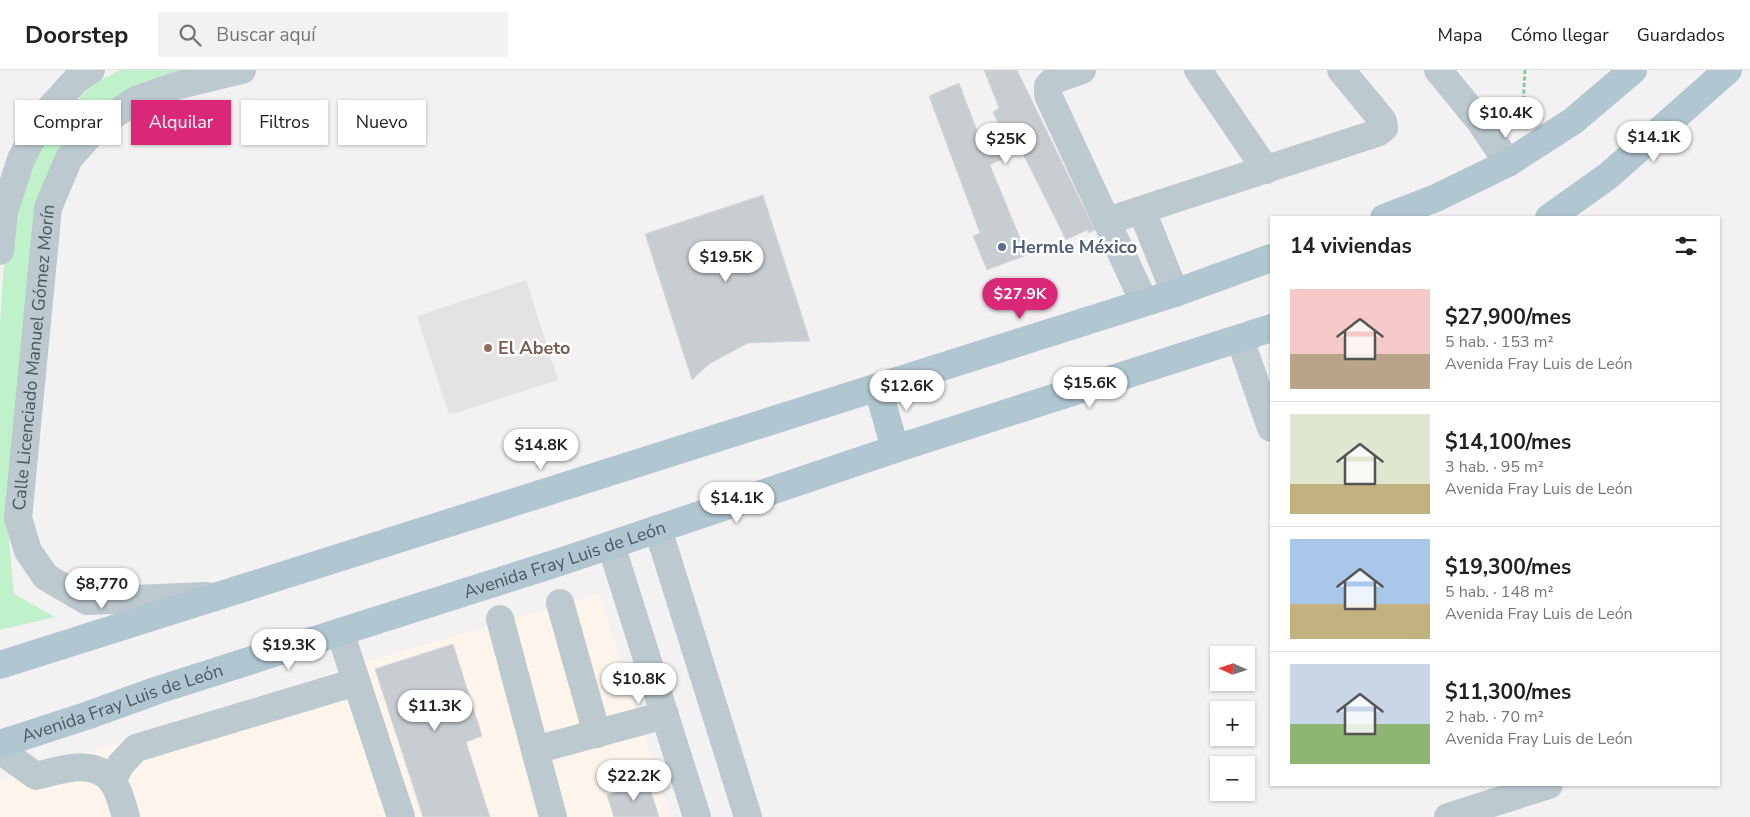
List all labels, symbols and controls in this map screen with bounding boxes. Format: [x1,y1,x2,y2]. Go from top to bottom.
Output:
search box [158,12,508,57]
text: Doorstep [25,19,128,51]
icon: search [176,21,204,49]
text: Buscar aquí [216,22,316,48]
text: Mapa [1438,23,1483,47]
text: Cómo llegar [1511,23,1609,47]
text: Guardados [1637,23,1725,47]
pin: $10.4K [1465,97,1547,139]
chip: Comprar [15,100,121,145]
chip: Alquilar [131,100,231,145]
chip: Filtros [241,100,328,145]
chip: Nuevo [338,100,426,145]
text: $10.4K [1480,102,1533,124]
pin: $14.1K [1613,121,1695,163]
pin: $25K [976,122,1036,165]
text: $14.1K [1628,126,1681,148]
text: $25K [986,128,1026,150]
street label: Calle Licenciado Manuel Gómez Morín [7,203,60,512]
text: 14 viviendas [1290,232,1412,260]
icon: filters [1672,232,1700,260]
place label: Hermle México [1012,235,1137,259]
pin: $19.5K [685,240,767,283]
marker: Hermle México [996,241,1008,253]
text: $19.5K [700,246,753,268]
pin: $27.9K [979,278,1061,320]
text: $27.9K [994,283,1047,305]
text: $27,900/mes [1445,303,1571,331]
icon: home [1330,309,1390,369]
text: 5 hab. · 153 m² [1445,331,1553,353]
place label: El Abeto [498,336,570,360]
marker: El Abeto [482,342,494,354]
text: Avenida Fray Luis de León [1445,353,1633,375]
pin: $15.6K [1049,366,1131,409]
pin: $12.6K [866,370,948,412]
text: $15.6K [1064,372,1117,394]
text: $12.6K [881,375,934,397]
pin: $14.8K [500,428,582,471]
text: $14,100/mes [1445,428,1571,456]
text: $14.8K [515,434,568,456]
icon: home [1330,434,1390,494]
text: 3 hab. · 95 m² [1445,456,1544,478]
text: Avenida Fray Luis de León [1445,478,1633,500]
pin: $14.1K [696,482,778,524]
text: $14.1K [711,487,764,509]
street label: Avenida Fray Luis de León [461,515,669,604]
text: $19,300/mes [1445,553,1571,581]
icon: home [1330,559,1390,619]
pin: $8,770 [61,568,143,610]
text: $8,770 [76,573,128,595]
text: 5 hab. · 148 m² [1445,581,1553,603]
text: Avenida Fray Luis de León [1445,603,1633,625]
pin: $19.3K [248,628,330,671]
text: $19.3K [263,634,316,656]
north arrow [1210,646,1255,691]
map controls [1210,646,1255,801]
street label: Avenida Fray Luis de León [18,658,226,748]
pin: $10.8K [598,662,680,705]
text: $10.8K [613,668,666,690]
text: $11,300/mes [1445,678,1571,706]
icon: home [1330,684,1390,744]
pin: $11.3K [394,690,476,732]
text: $11.3K [409,695,462,717]
button: + [1210,701,1255,746]
text: 2 hab. · 70 m² [1445,706,1544,728]
text: Avenida Fray Luis de León [1445,728,1633,750]
button: − [1210,756,1255,801]
pin: $22.2K [593,760,675,802]
text: $22.2K [608,765,661,787]

